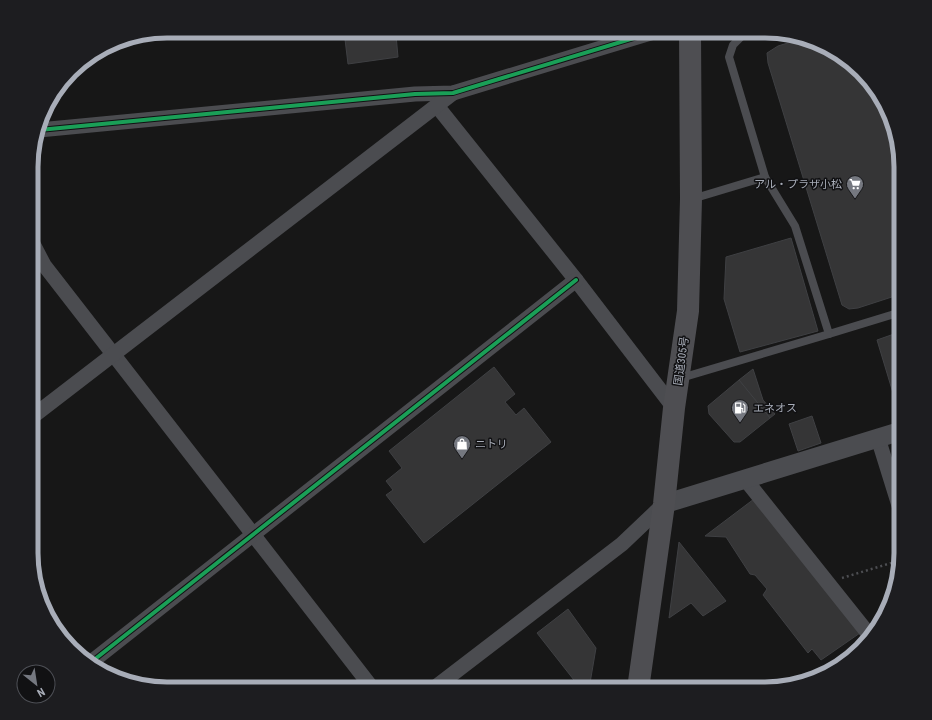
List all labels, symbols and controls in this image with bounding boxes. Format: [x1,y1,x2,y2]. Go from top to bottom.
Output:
supermarket icon: アル・プラザ小松 [845,174,865,199]
place label: アル・プラザ小松 [754,178,842,191]
street label: 国道305号 [672,336,691,386]
fuel station icon: エネオス [730,398,750,423]
place label: エネオス [753,402,797,415]
shop icon: ニトリ [452,434,472,459]
place label: ニトリ [475,438,508,451]
north arrow [16,664,56,704]
text: N [34,685,47,700]

